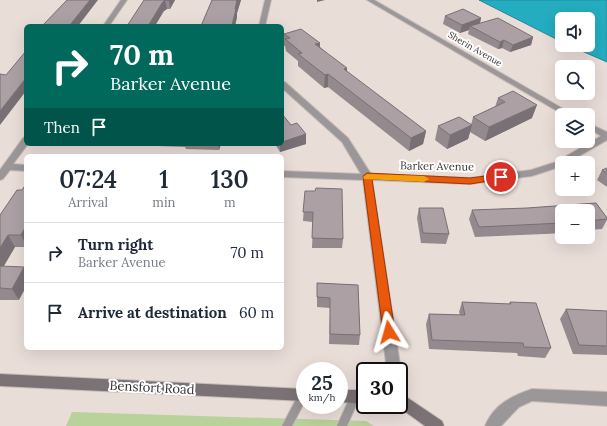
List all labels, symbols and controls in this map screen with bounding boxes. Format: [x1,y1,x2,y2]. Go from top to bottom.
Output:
map controls [555,12,595,244]
button: sound [555,12,595,52]
street label: Sherin Avenue [446,29,504,68]
text: 70 m [110,37,174,73]
icon: right [44,40,96,92]
button: search [555,60,595,100]
text: Barker Avenue [110,72,231,95]
button: layers [555,108,595,148]
icon: arrive [88,116,110,138]
text: Then [44,118,80,137]
button: + [555,156,595,196]
street label: Barker Avenue [400,158,474,174]
pin [484,160,518,194]
text: 07:24 [59,164,117,195]
text: 1 [159,164,169,195]
text: 130 [211,164,249,195]
icon: arrive [490,166,512,188]
text: Arrival [68,194,108,211]
text: min [152,194,176,211]
text: m [224,194,236,211]
button: − [555,204,595,244]
text: Turn right [78,235,154,254]
icon: right [44,242,66,264]
text: 70 m [230,243,264,262]
text: Barker Avenue [78,254,165,271]
icon: arrive [44,302,66,324]
text: Arrive at destination [78,303,227,322]
text: 60 m [239,303,274,322]
position arrow [368,311,410,353]
speed limit sign: 30 [356,362,408,414]
text: 25 [311,370,333,395]
street label: Bensfort Road [109,377,195,398]
text: km/h [308,391,336,404]

